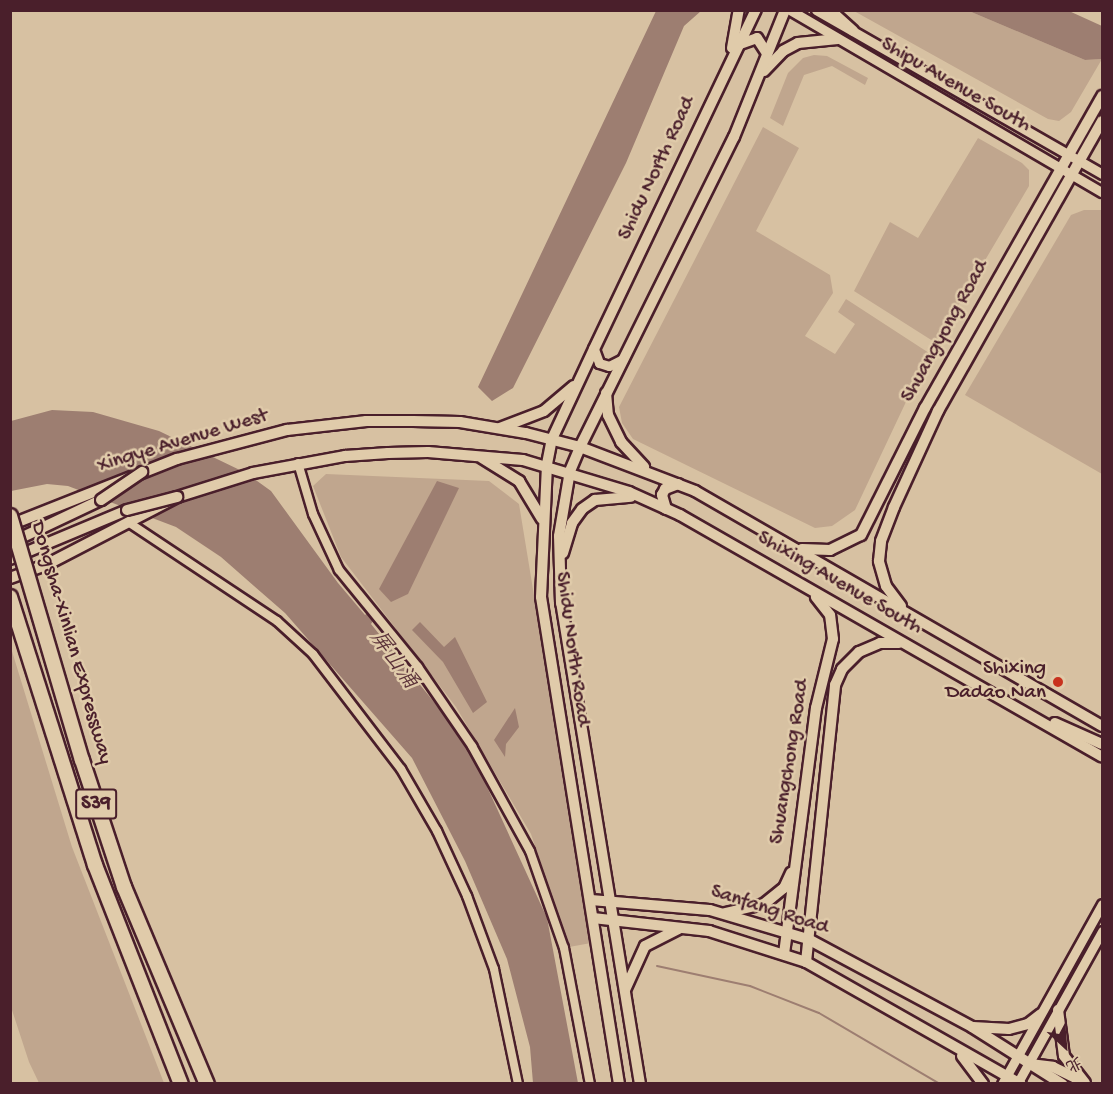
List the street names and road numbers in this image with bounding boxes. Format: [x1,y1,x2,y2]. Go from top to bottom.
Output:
street label: Shipu Avenue South [875,33,1035,139]
street label: Shidu North Road [614,93,702,245]
street label: Shuangyong Road [897,257,995,407]
street label: Xingye Avenue West [95,404,271,480]
street label: Dongsha-Xinlian Expressway [23,519,117,767]
street label: Shixing Avenue South [752,526,926,642]
street label: Shidu North Road [548,570,594,728]
street label: Shuangchong Road [766,678,816,846]
road number: S39 [75,787,117,821]
street label: Sanfang Road [707,880,831,942]

